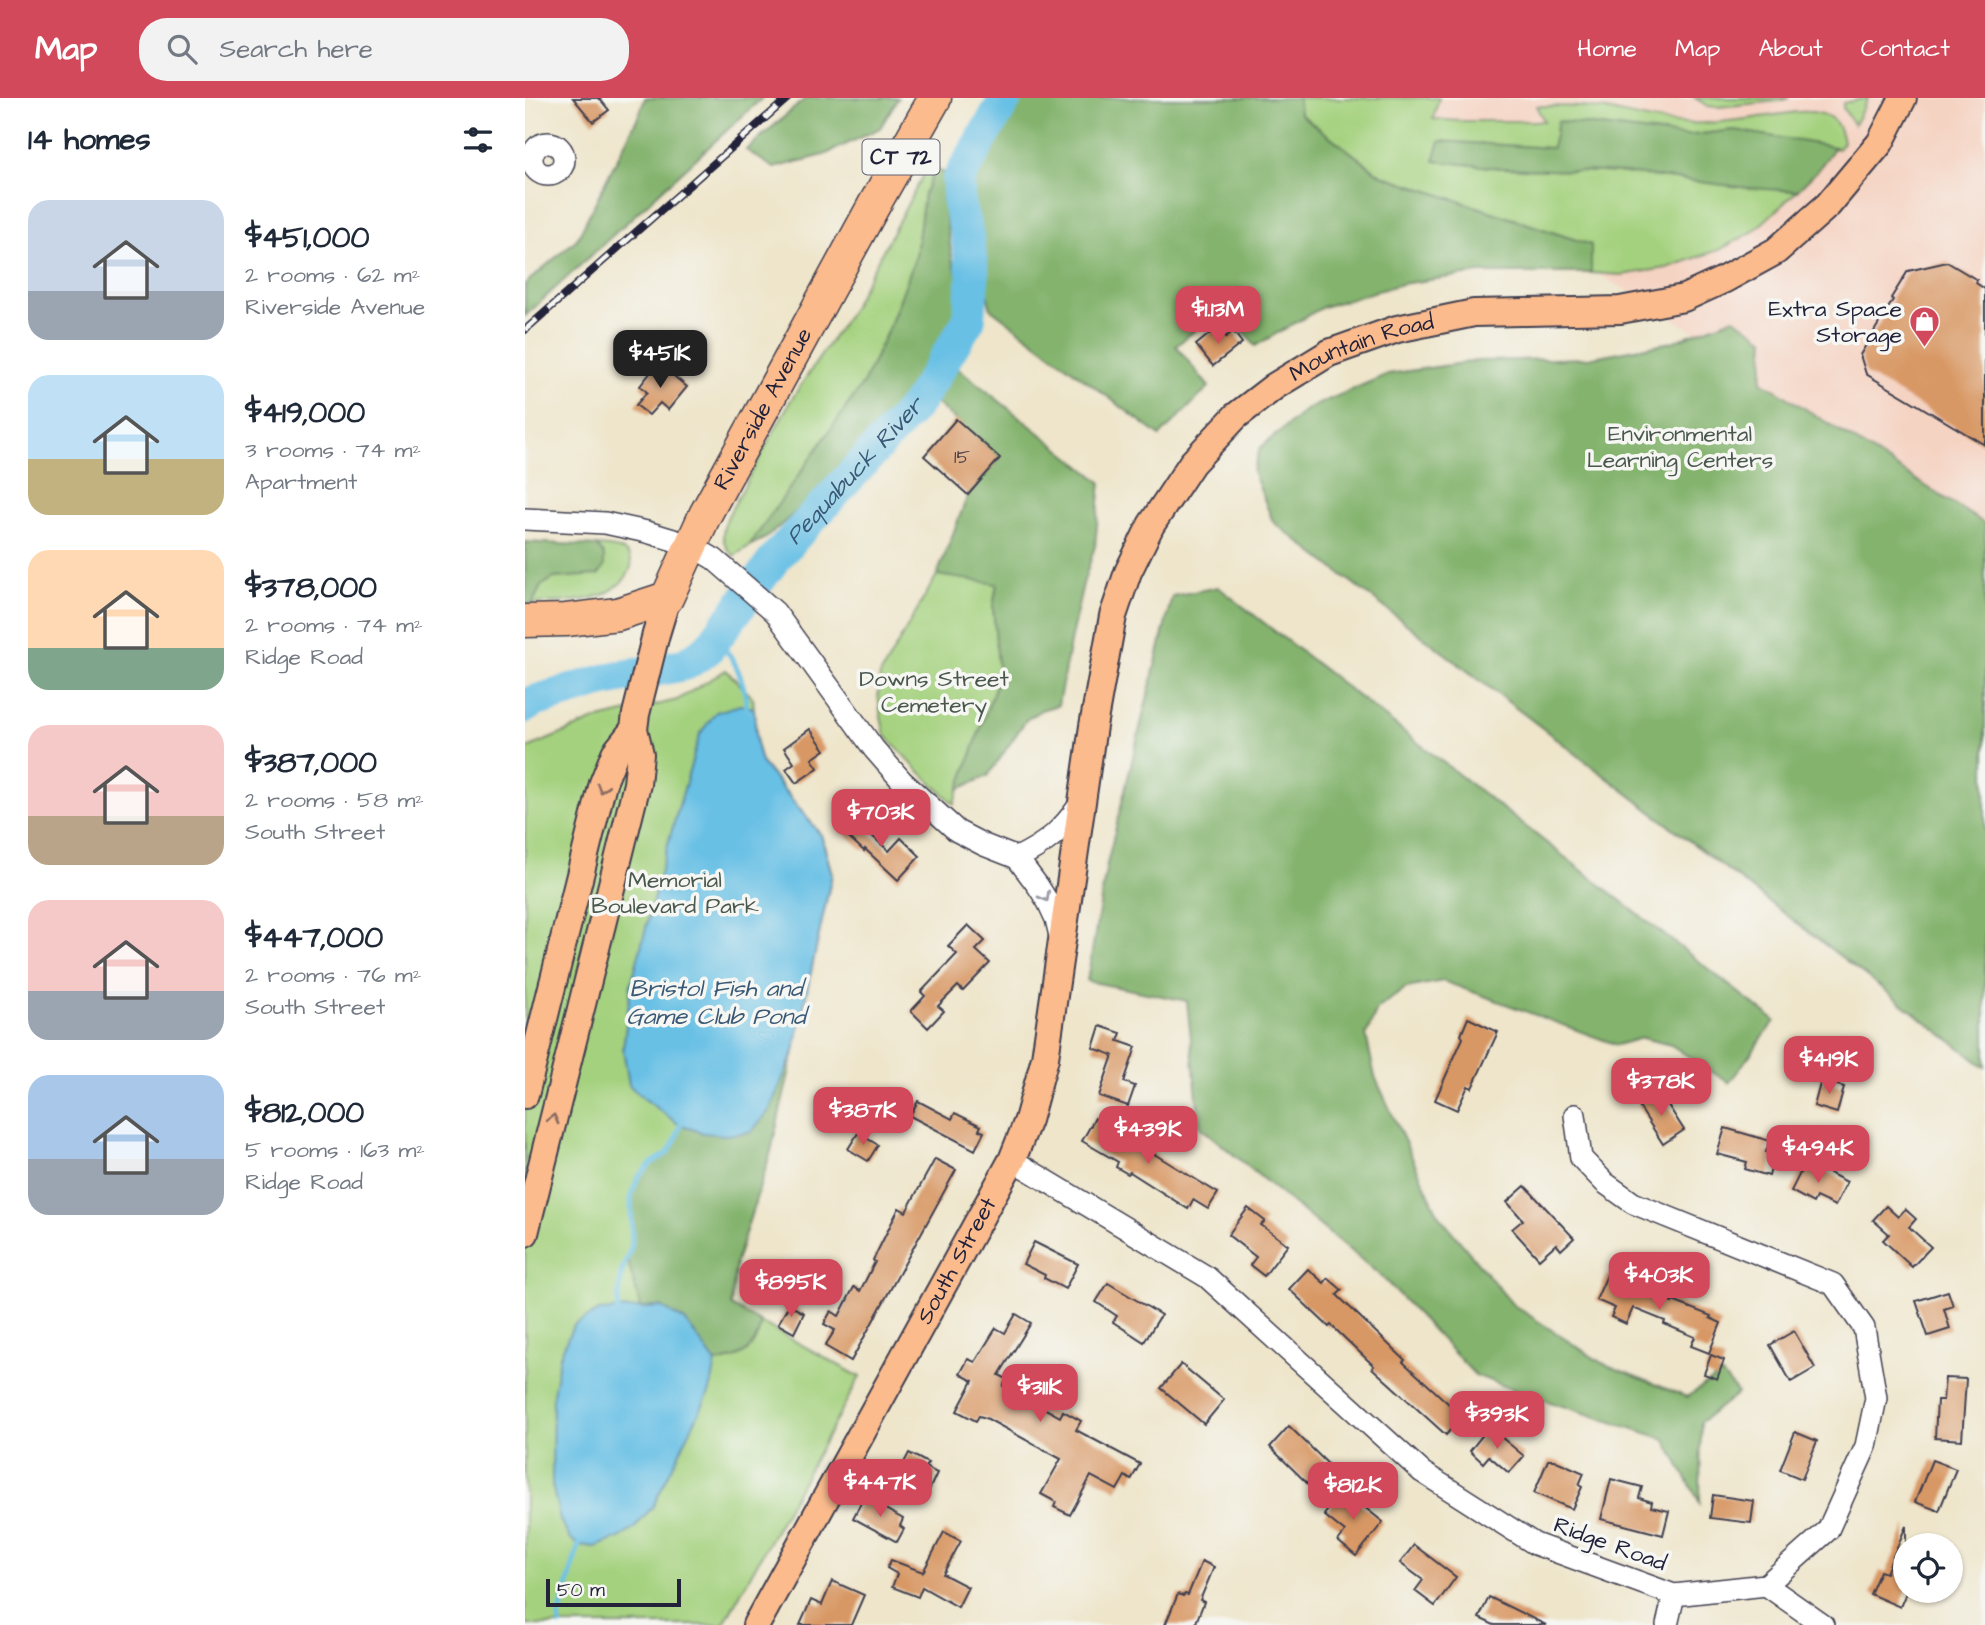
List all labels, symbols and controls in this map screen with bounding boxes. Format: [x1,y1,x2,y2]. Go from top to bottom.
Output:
search box [139,18,629,81]
text: Map [35,26,97,72]
icon: search [163,30,201,68]
text: Search here [219,31,373,67]
text: Home [1577,32,1637,66]
text: Map [1675,32,1720,66]
text: About [1758,32,1823,66]
text: Contact [1861,32,1950,66]
text: 14 homes [28,119,151,161]
icon: filters [459,121,497,159]
road number: CT 72 [863,140,939,174]
text: $451,000 [245,217,369,259]
icon: home [84,228,168,312]
text: 2 rooms · 62 m² [245,259,420,291]
pin: $1.13M [1161,286,1275,346]
text: Riverside Avenue [245,291,425,323]
text: $1.13M [1192,293,1244,325]
place label: Extra Space Storage [1768,293,1902,352]
shop icon: Extra Space Storage [1908,305,1942,349]
street label: Mountain Road [1283,306,1437,390]
street label: Riverside Avenue [706,322,820,496]
pin: $451K [611,330,709,390]
text: $451K [629,337,691,369]
water label: Pequabuck River [778,388,934,553]
text: $419,000 [245,392,365,434]
icon: home [84,403,168,487]
park label: Environmental Learning Centers [1587,418,1773,477]
text: 3 rooms · 74 m² [245,434,421,466]
house number: 15 [954,444,970,471]
text: Apartment [245,466,357,498]
text: $378,000 [245,567,377,609]
icon: home [84,578,168,662]
text: 2 rooms · 74 m² [245,609,423,641]
text: Ridge Road [245,641,363,673]
park label: Downs Street Cemetery [859,663,1010,722]
text: $387,000 [245,742,377,784]
icon: home [84,753,168,837]
one-way arrow [596,782,611,794]
text: 2 rooms · 58 m² [245,784,424,816]
pin: $703K [832,790,930,849]
text: $703K [847,796,915,828]
text: South Street [245,816,385,848]
park label: Memorial Boulevard Park [591,864,759,922]
one-way arrow [1037,890,1050,902]
text: $447,000 [245,917,383,959]
icon: home [84,928,168,1012]
text: 2 rooms · 76 m² [245,959,421,991]
water label: Bristol Fish and Game Club Pond [626,972,810,1034]
text: South Street [245,991,385,1023]
pin: $419K [1780,1037,1878,1096]
text: $419K [1800,1043,1858,1075]
pin: $378K [1612,1058,1710,1118]
text: $378K [1627,1065,1695,1097]
pin: $387K [814,1088,912,1147]
text: $812,000 [245,1092,364,1134]
text: $387K [829,1094,897,1126]
icon: home [84,1103,168,1187]
pin: $439K [1099,1107,1197,1166]
one-way arrow [545,1113,559,1125]
text: $439K [1114,1113,1182,1145]
pin: $494K [1769,1126,1867,1185]
text: $494K [1782,1132,1854,1164]
text: 5 rooms · 163 m² [245,1134,425,1166]
text: Ridge Road [245,1166,363,1198]
street label: South Street [909,1191,1005,1330]
pin: $403K [1610,1252,1708,1312]
text: $403K [1625,1259,1693,1291]
pin: $895K [742,1260,840,1319]
text: $895K [755,1266,827,1298]
pin: $311K [991,1364,1089,1424]
text: $311K [1018,1371,1062,1403]
pin: $393K [1448,1392,1546,1451]
text: $393K [1465,1398,1529,1430]
pin: $447K [831,1460,929,1519]
pin: $812K [1304,1462,1402,1522]
text: $447K [844,1466,916,1498]
text: $812K [1324,1469,1382,1501]
street label: Ridge Road [1549,1509,1671,1580]
map controls [1893,1533,1963,1603]
button: locate [1893,1533,1963,1603]
scale bar [546,1576,681,1608]
text: 50 m [557,1577,605,1604]

